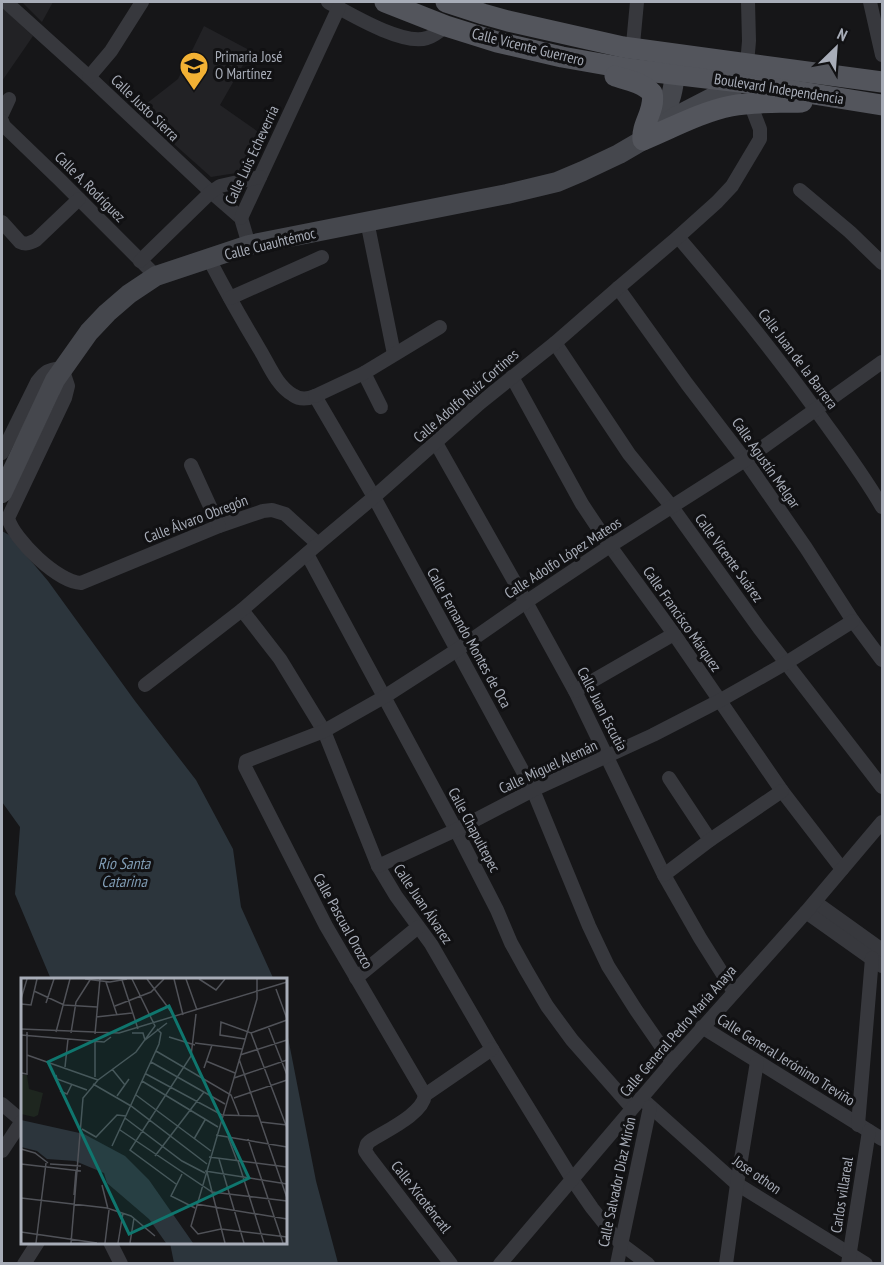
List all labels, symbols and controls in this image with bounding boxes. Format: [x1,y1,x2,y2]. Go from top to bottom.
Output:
north arrow [806,18,866,78]
street label: Calle Vicente Guerrero [470,23,586,70]
text: N [834,24,850,45]
place label: Primaria José O Martínez [215,47,282,83]
school or university icon: Primaria José O Martínez [178,50,210,92]
street label: Boulevard Independencia [713,69,845,108]
street label: Calle Justo Sierra [107,70,184,145]
street label: Calle Luis Echeverría [220,102,283,207]
street label: Calle A. Rodríguez [51,147,130,226]
street label: Calle Cuauhtémoc [222,223,318,264]
street label: Calle Juan de la Barrera [754,305,842,413]
street label: Calle Adolfo Ruíz Cortines [409,345,522,447]
street label: Calle Agustín Melgar [728,414,805,513]
street label: Calle Álvaro Obregón [141,490,250,547]
street label: Calle Vicente Suárez [691,510,768,606]
street label: Calle Adolfo López Mateos [501,513,625,602]
street label: Calle Francisco Márquez [639,562,726,675]
street label: Calle Fernando Montes de Oca [423,564,516,711]
street label: Calle Juan Escutia [573,664,632,754]
street label: Calle Miguel Alemán [496,735,600,798]
street label: Calle Chapultepec [444,784,505,876]
water label: Río Santa Catarina [98,853,152,891]
street label: Calle Juan Álvarez [390,860,457,947]
street label: Calle Pascual Orozco [309,870,378,972]
street label: Calle General Pedro María Anaya [615,961,740,1100]
inset map [21,978,286,1244]
street label: Calle General Jerónimo Treviño [714,1009,859,1110]
street label: Calle Salvador Díaz Mirón [593,1115,640,1249]
street label: Jose othon [729,1151,785,1198]
street label: Carlos villareal [826,1155,857,1234]
street label: Calle Xicoténcatl [387,1157,456,1237]

